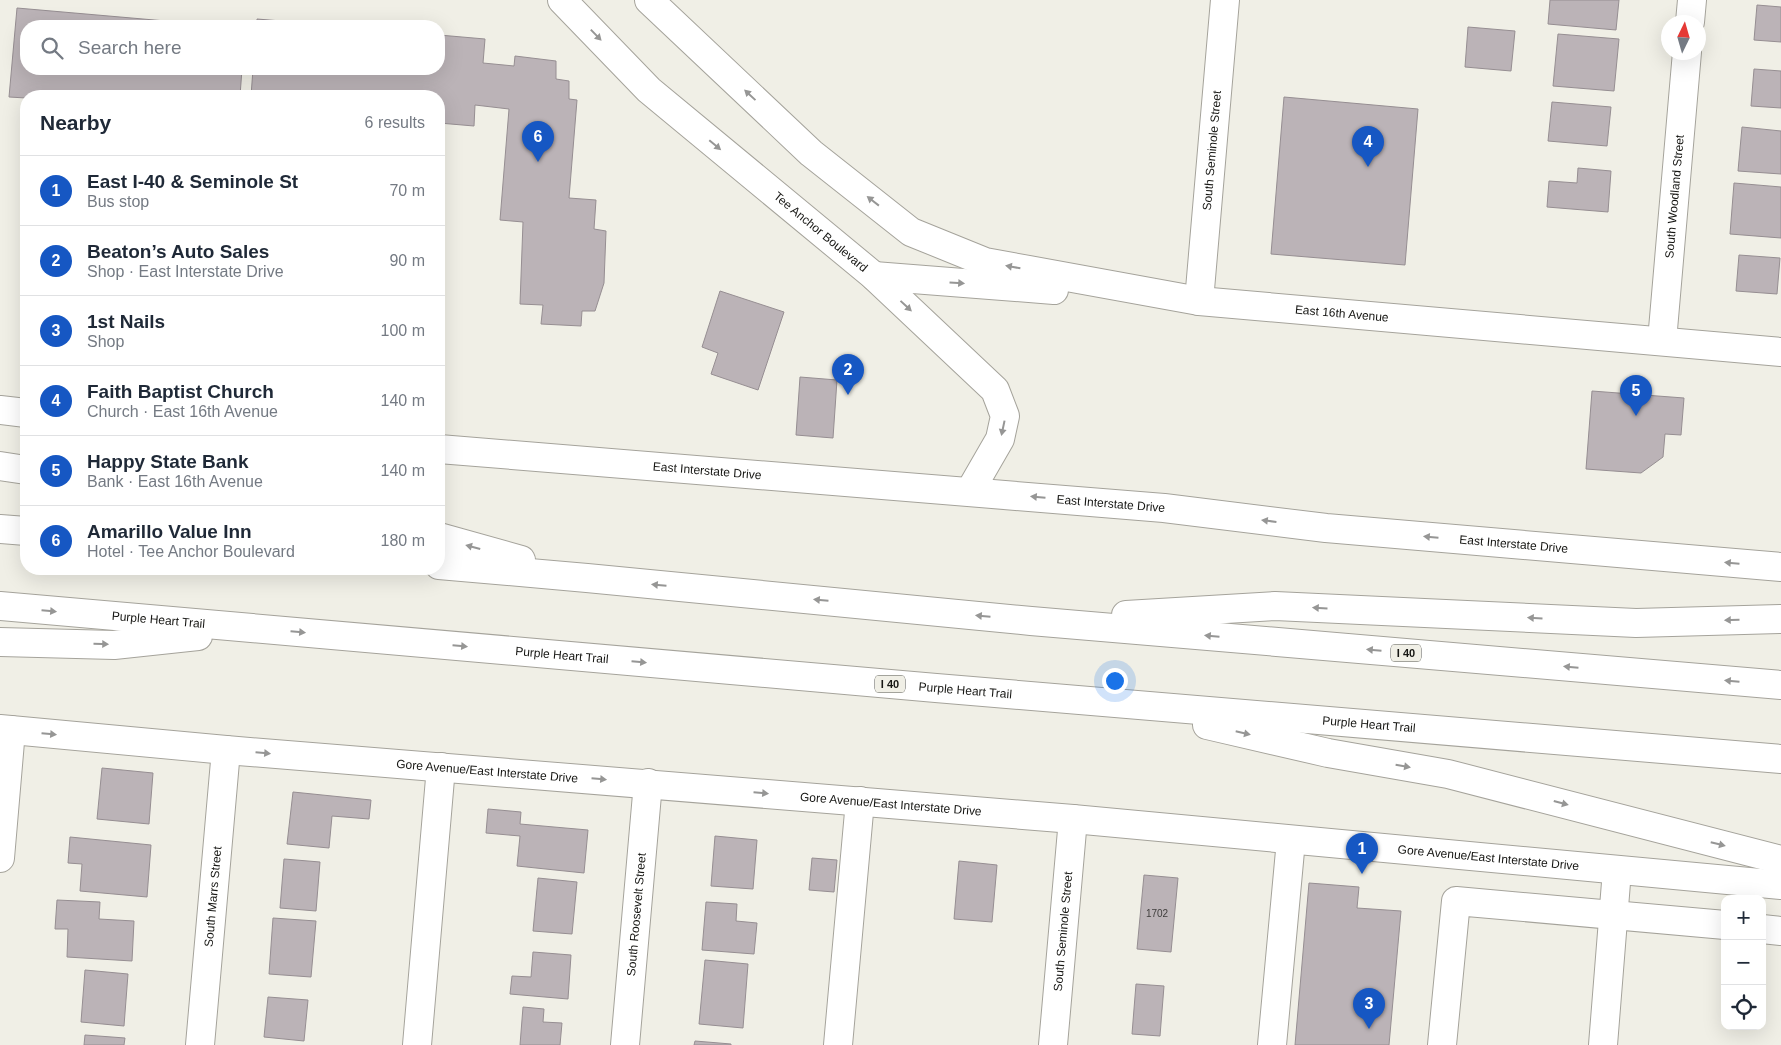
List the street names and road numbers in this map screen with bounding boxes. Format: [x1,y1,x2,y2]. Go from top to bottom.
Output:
street label: South Seminole Street [1200,89,1224,211]
street label: South Woodland Street [1662,133,1687,259]
street label: Tee Anchor Boulevard [771,189,871,275]
street label: East 16th Avenue [1294,302,1390,325]
street label: East Interstate Drive [652,459,762,482]
street label: East Interstate Drive [1056,492,1166,515]
street label: East Interstate Drive [1459,532,1569,556]
street label: Purple Heart Trail [111,609,206,631]
street label: Purple Heart Trail [515,644,609,666]
road number: I 40 [1391,644,1421,661]
road number: I 40 [875,676,905,692]
street label: Purple Heart Trail [918,680,1012,701]
street label: Purple Heart Trail [1322,713,1416,735]
street label: Gore Avenue/East Interstate Drive [396,757,579,786]
street label: Gore Avenue/East Interstate Drive [799,790,982,819]
street label: Gore Avenue/East Interstate Drive [1397,842,1580,873]
street label: South Marrs Street [202,845,225,947]
street label: South Roosevelt Street [624,852,649,977]
street label: South Seminole Street [1051,870,1075,992]

